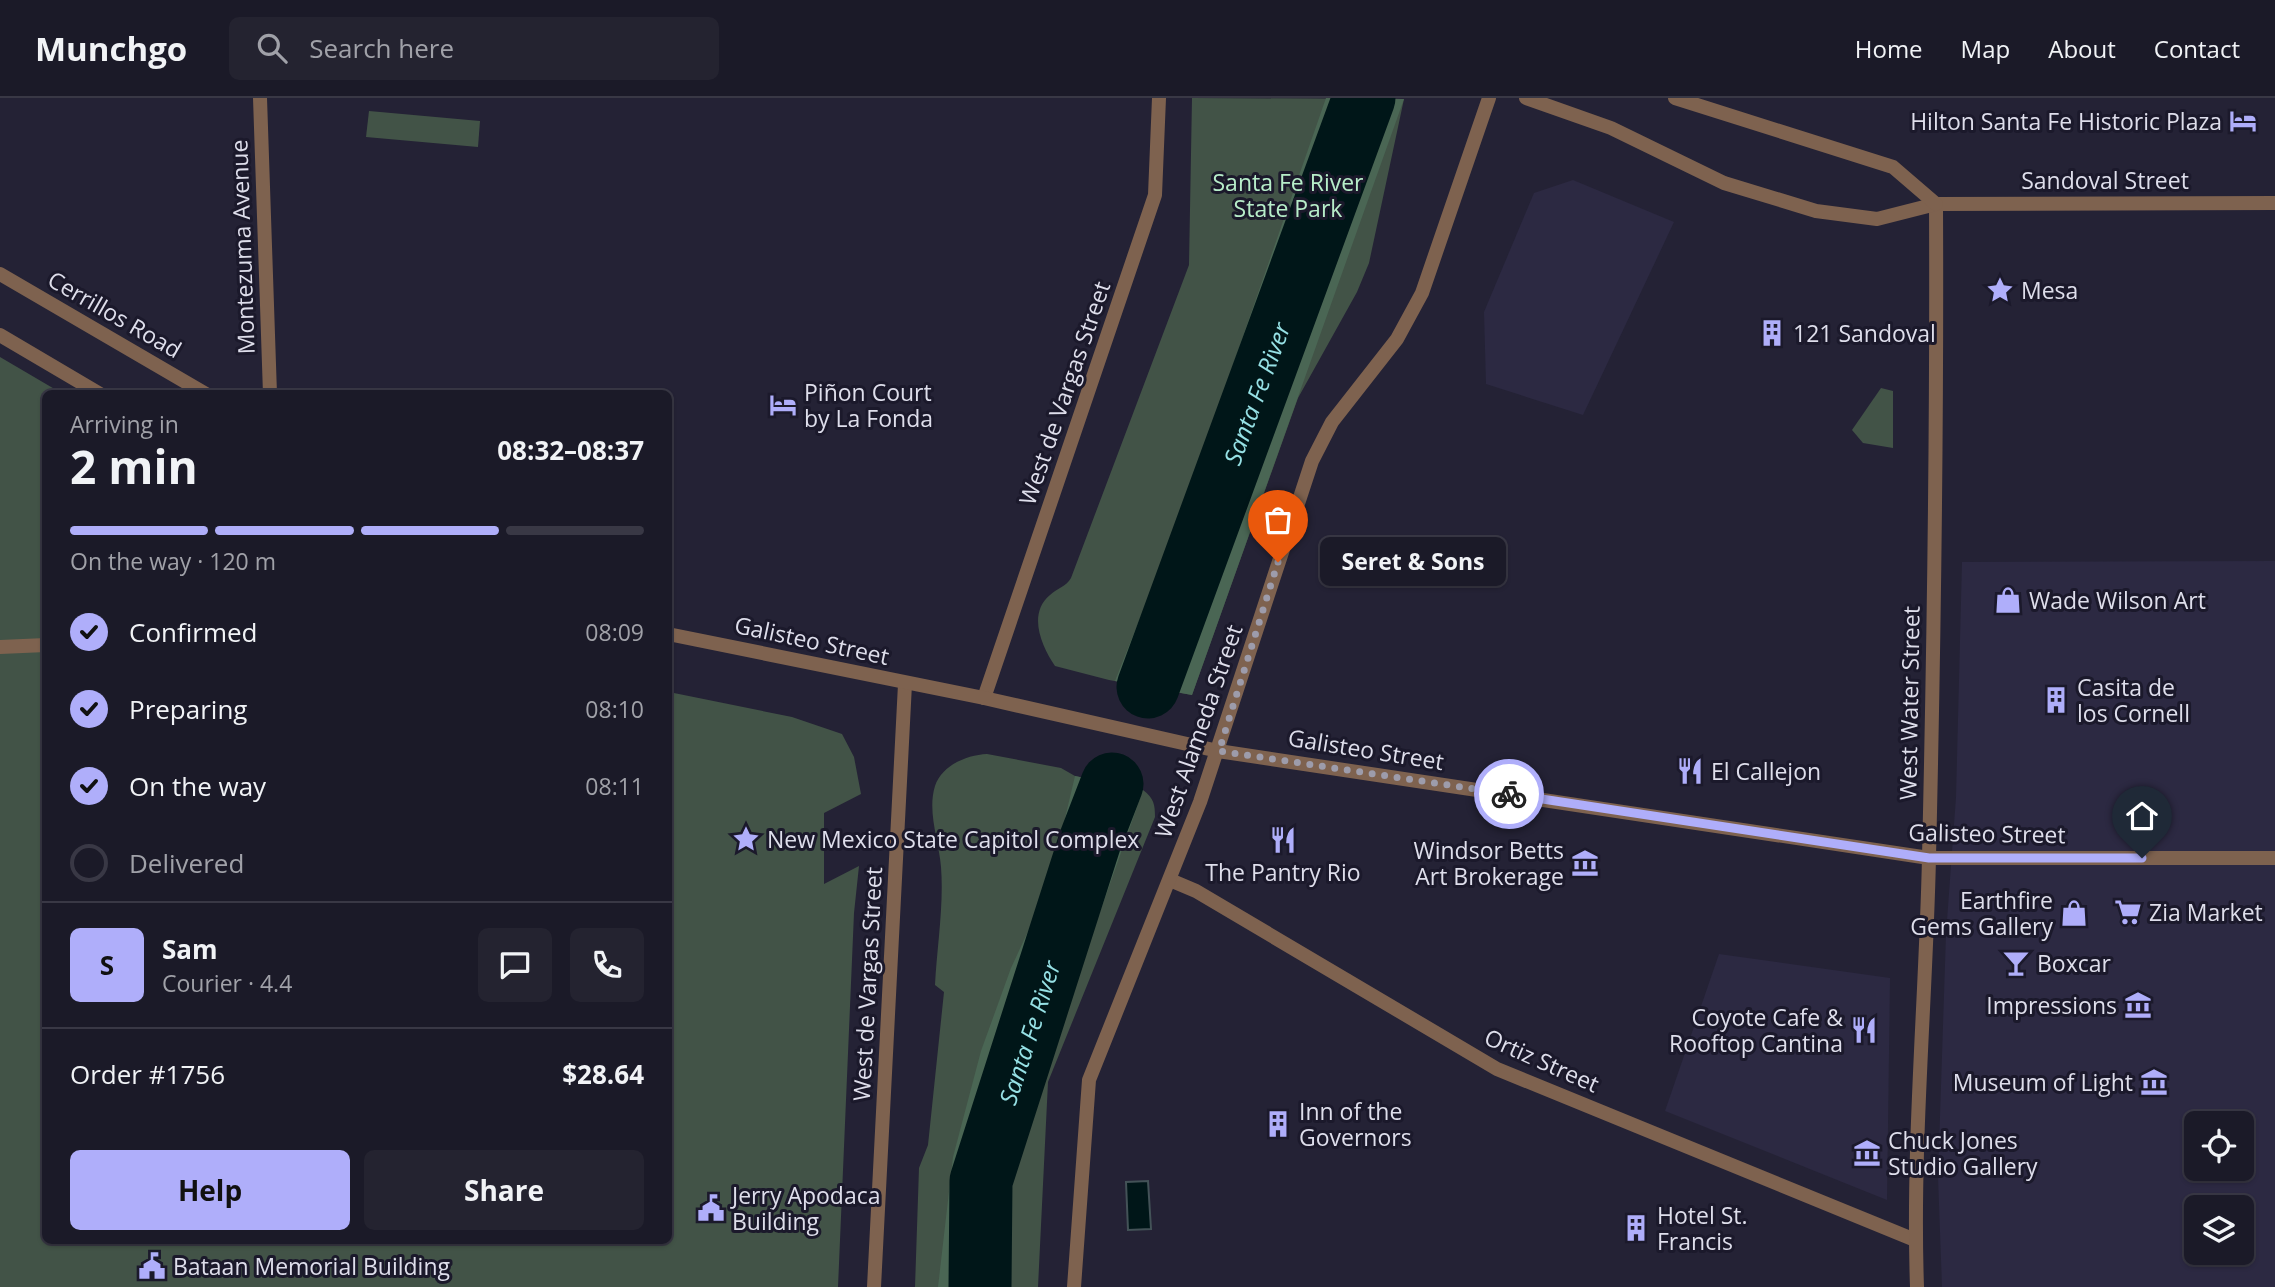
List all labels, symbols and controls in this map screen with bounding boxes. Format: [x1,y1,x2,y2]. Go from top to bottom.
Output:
search box [229,17,719,80]
text: Munchgo [35,26,187,71]
icon: search [253,29,291,67]
text: Search here [309,30,454,66]
text: Home [1855,32,1923,65]
text: Map [1961,32,2010,65]
text: About [2048,32,2116,65]
text: Contact [2154,32,2240,65]
place label: Hilton Santa Fe Historic Plaza [1910,105,2222,137]
hotel icon: Hilton Santa Fe Historic Plaza [2228,106,2258,136]
street label: Montezuma Avenue [222,139,262,355]
street label: Sandoval Street [2021,164,2189,196]
park label: Santa Fe River State Park [1212,166,1364,224]
street label: Cerrillos Road [42,263,188,365]
place label: Mesa [2021,274,2078,306]
place icon: Mesa [1985,275,2015,305]
street label: West de Vargas Street [1011,277,1117,509]
water label: Santa Fe River [1215,316,1297,469]
place label: 121 Sandoval [1793,317,1936,349]
building icon: 121 Sandoval [1757,318,1787,348]
place label: Piñon Court by La Fonda [804,376,933,434]
hotel icon: Piñon Court by La Fonda [768,390,798,420]
text: Arriving in [70,408,179,440]
text: 08:32–08:37 [497,432,644,468]
text: 2 min [70,435,198,497]
pin [1248,490,1308,562]
icon: bag [1259,501,1297,539]
callout: Seret & Sons [1320,538,1506,587]
text: On the way · 120 m [70,545,276,577]
text: Seret & Sons [1342,545,1484,577]
place label: Wade Wilson Art [2029,584,2206,616]
shop icon: Wade Wilson Art [1993,585,2023,615]
street label: West Water Street [1891,606,1927,800]
street label: Galisteo Street [732,608,892,672]
icon: check [70,613,108,651]
text: Confirmed [129,614,257,650]
text: 08:09 [585,616,644,648]
street label: West Alameda Street [1146,620,1250,842]
place label: Casita de los Cornell [2077,671,2190,729]
building icon: Casita de los Cornell [2041,685,2071,715]
icon: check [70,690,108,728]
text: Preparing [129,691,247,727]
text: 08:10 [585,693,644,725]
street label: Galisteo Street [1286,721,1446,777]
place label: El Callejon [1711,755,1821,787]
restaurant icon: El Callejon [1675,756,1705,786]
courier [1474,759,1544,829]
icon: check [70,767,108,805]
text: On the way [129,768,266,804]
text: 08:11 [585,770,644,802]
icon: bike [1490,775,1528,813]
pin [2112,786,2172,858]
icon: home [2123,797,2161,835]
street label: Galisteo Street [1908,816,2066,850]
place label: New Mexico State Capitol Complex [767,823,1139,855]
place icon: New Mexico State Capitol Complex [731,824,761,854]
restaurant icon: The Pantry Rio [1268,825,1298,855]
place label: Windsor Betts Art Brokerage [1413,834,1564,892]
text: Delivered [129,845,244,881]
museum icon: Windsor Betts Art Brokerage [1570,848,1600,878]
place label: The Pantry Rio [1205,856,1361,888]
street label: West de Vargas Street [845,866,889,1102]
place label: Earthfire Gems Gallery [1910,884,2053,942]
place label: Zia Market [2149,896,2263,928]
supermarket icon: Zia Market [2113,897,2143,927]
shop icon: Earthfire Gems Gallery [2059,898,2089,928]
button: chat [478,928,552,1002]
button: phone [570,928,644,1002]
text: Sam [162,931,218,967]
text: S [100,947,114,983]
place label: Boxcar [2037,947,2112,979]
bar icon: Boxcar [2001,948,2031,978]
water label: Santa Fe River [990,955,1068,1109]
text: Courier · 4.4 [162,967,292,999]
place label: Impressions [1986,989,2117,1021]
museum icon: Impressions [2123,990,2153,1020]
place label: Coyote Cafe & Rooftop Cantina [1669,1001,1843,1059]
restaurant icon: Coyote Cafe & Rooftop Cantina [1849,1015,1879,1045]
street label: Ortiz Street [1480,1021,1604,1099]
text: Order #1756 [70,1056,225,1092]
text: $28.64 [562,1056,644,1092]
place label: Museum of Light [1953,1066,2133,1098]
museum icon: Museum of Light [2139,1067,2169,1097]
place label: Inn of the Governors [1299,1095,1412,1153]
building icon: Inn of the Governors [1263,1109,1293,1139]
map controls [2184,1111,2254,1265]
button: locate [2184,1111,2254,1181]
place label: Chuck Jones Studio Gallery [1888,1124,2038,1182]
museum icon: Chuck Jones Studio Gallery [1852,1138,1882,1168]
button: Help [70,1150,350,1230]
button: Share [364,1150,644,1230]
place label: Jerry Apodaca Building [730,1179,881,1237]
public building icon: Jerry Apodaca Building [696,1193,726,1223]
button: layers [2184,1195,2254,1265]
place label: Hotel St. Francis [1657,1199,1748,1257]
building icon: Hotel St. Francis [1621,1213,1651,1243]
place label: Bataan Memorial Building [173,1250,451,1282]
public building icon: Bataan Memorial Building [137,1251,167,1281]

